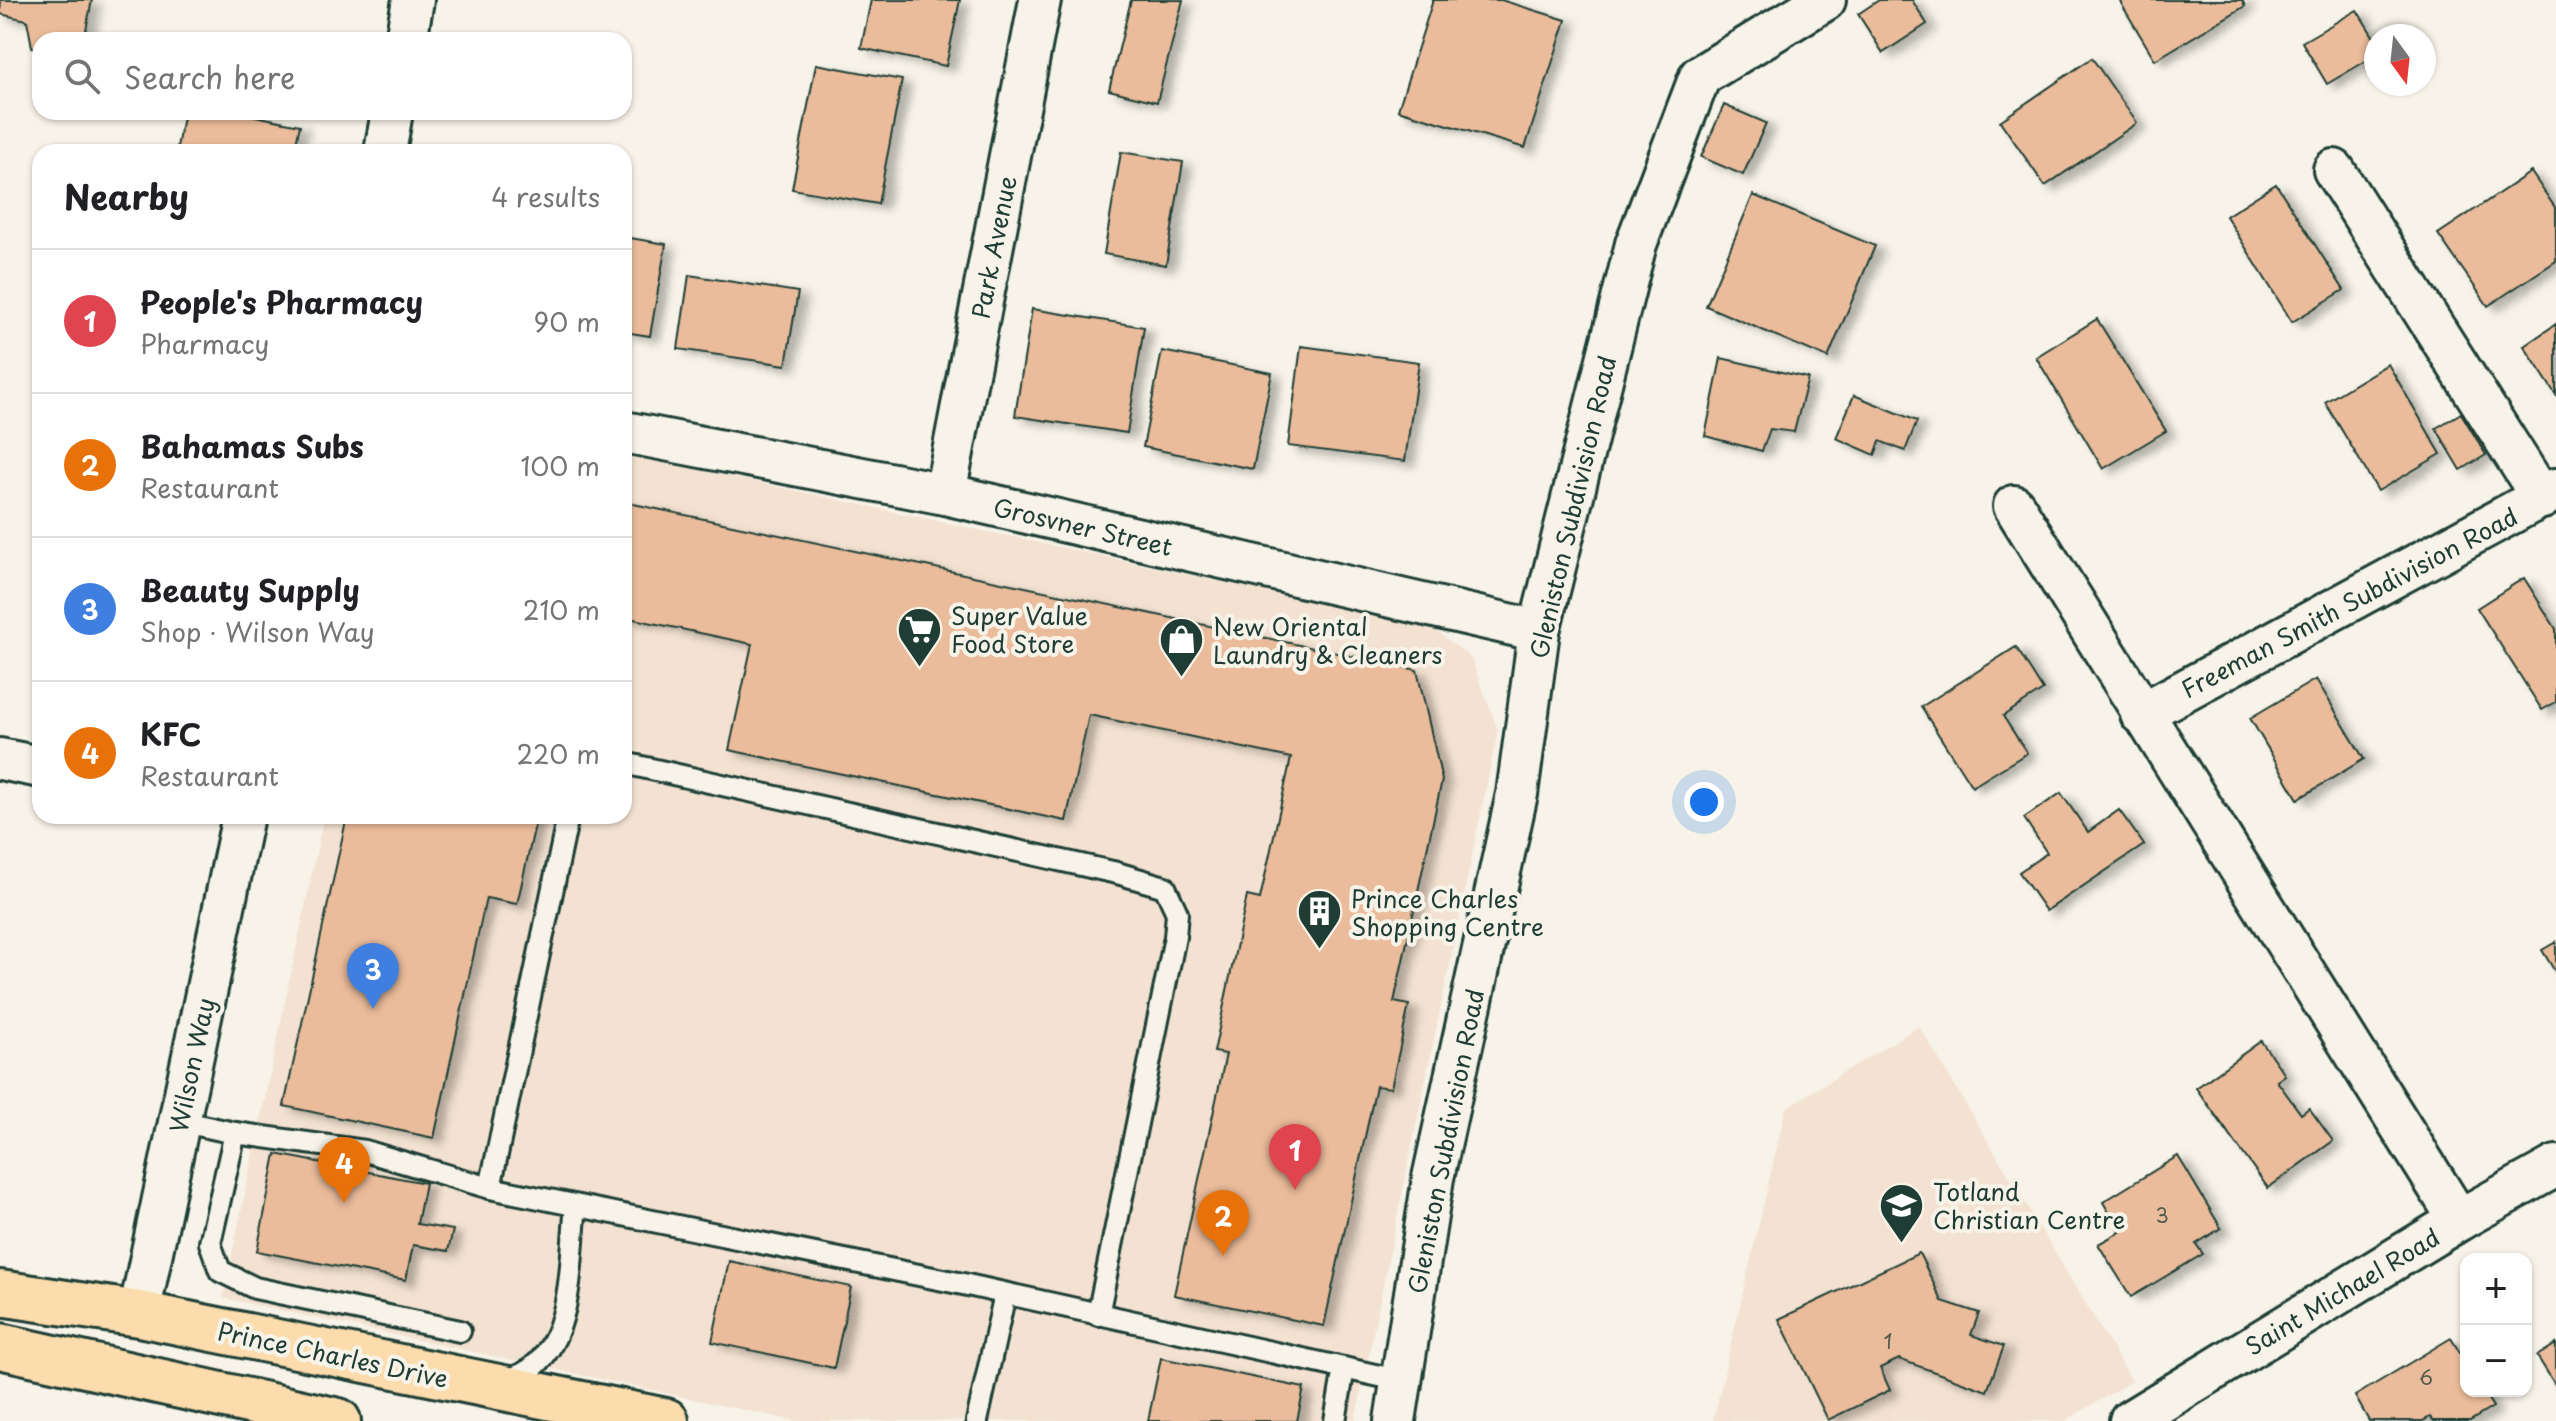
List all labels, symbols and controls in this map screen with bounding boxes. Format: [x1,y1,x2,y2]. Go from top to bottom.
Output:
north arrow [2364,24,2436,96]
search box [32,32,632,120]
icon: search [60,54,104,98]
text: Search here [124,54,296,99]
text: Nearby [64,170,189,222]
street label: Park Avenue [962,172,1024,322]
text: 4 results [491,177,600,216]
text: People's Pharmacy [140,279,423,324]
text: 1 [84,302,96,341]
text: 90 m [533,302,600,341]
text: Pharmacy [140,324,269,363]
street label: Gleniston Subdivision Road [1520,352,1624,662]
text: Bahamas Subs [140,423,364,468]
text: 2 [81,446,99,485]
text: 100 m [520,446,600,485]
text: Restaurant [140,468,279,507]
street label: Grosvner Street [990,488,1176,564]
street label: Freeman Smith Subdivision Road [2174,498,2524,706]
text: Beauty Supply [140,567,360,612]
text: 3 [81,590,99,629]
text: 210 m [523,590,600,629]
place label: Super Value Food Store [951,597,1088,661]
supermarket icon: Super Value Food Store [896,605,944,668]
place label: New Oriental Laundry & Cleaners [1213,608,1442,672]
text: Shop · Wilson Way [140,612,375,651]
shop icon: New Oriental Laundry & Cleaners [1158,616,1206,679]
text: KFC [140,711,201,756]
text: 4 [81,734,99,773]
text: 220 m [516,734,600,773]
text: Restaurant [140,756,279,795]
your location [1684,782,1724,822]
place label: Prince Charles Shopping Centre [1351,880,1544,944]
building icon: Prince Charles Shopping Centre [1296,888,1344,951]
pin: 3 [347,943,399,1009]
street label: Gleniston Subdivision Road [1398,986,1492,1296]
street label: Wilson Way [159,994,223,1136]
pin: 1 [1269,1124,1321,1190]
pin: 4 [318,1137,370,1203]
place label: Totland Christian Centre [1933,1173,2125,1237]
school or university icon: Totland Christian Centre [1878,1181,1926,1244]
pin: 2 [1197,1190,1249,1256]
house number: 3 [2155,1200,2169,1230]
street label: Saint Michael Road [2238,1219,2446,1363]
map controls [2460,1253,2532,1397]
button: + [2460,1253,2532,1325]
street label: Prince Charles Drive [215,1312,451,1396]
button: − [2460,1325,2532,1397]
house number: 1 [1884,1326,1892,1356]
house number: 6 [2419,1362,2433,1392]

